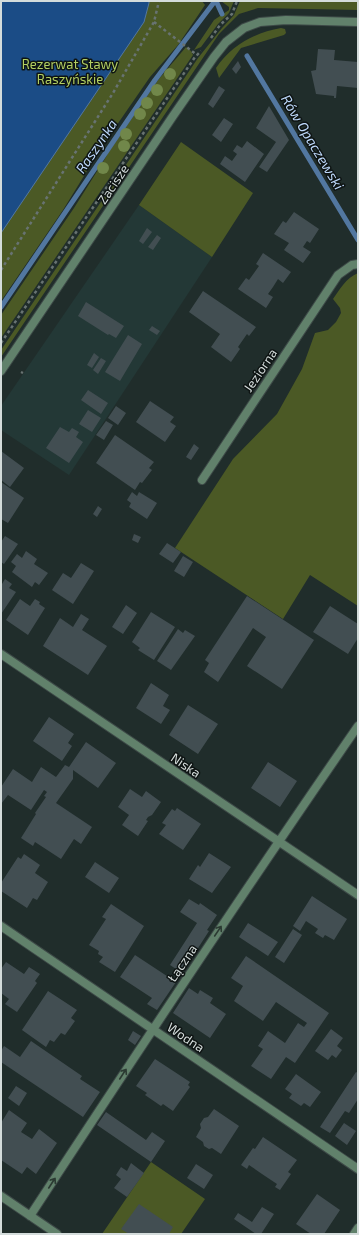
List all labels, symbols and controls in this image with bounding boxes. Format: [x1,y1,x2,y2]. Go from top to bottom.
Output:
park label: Rezerwat Stawy Raszyńskie [22,56,118,87]
water label: Rów Opaczewski [278,91,348,193]
water label: Raszynka [72,116,120,176]
street label: Zacisze [94,161,132,207]
street label: Jeziorna [240,345,280,395]
street label: Niska [168,749,204,781]
one-way arrow [214,926,222,937]
street label: Łączna [164,941,200,985]
street label: Wodna [164,1019,208,1055]
one-way arrow [119,1069,127,1080]
one-way arrow [48,1177,56,1189]

